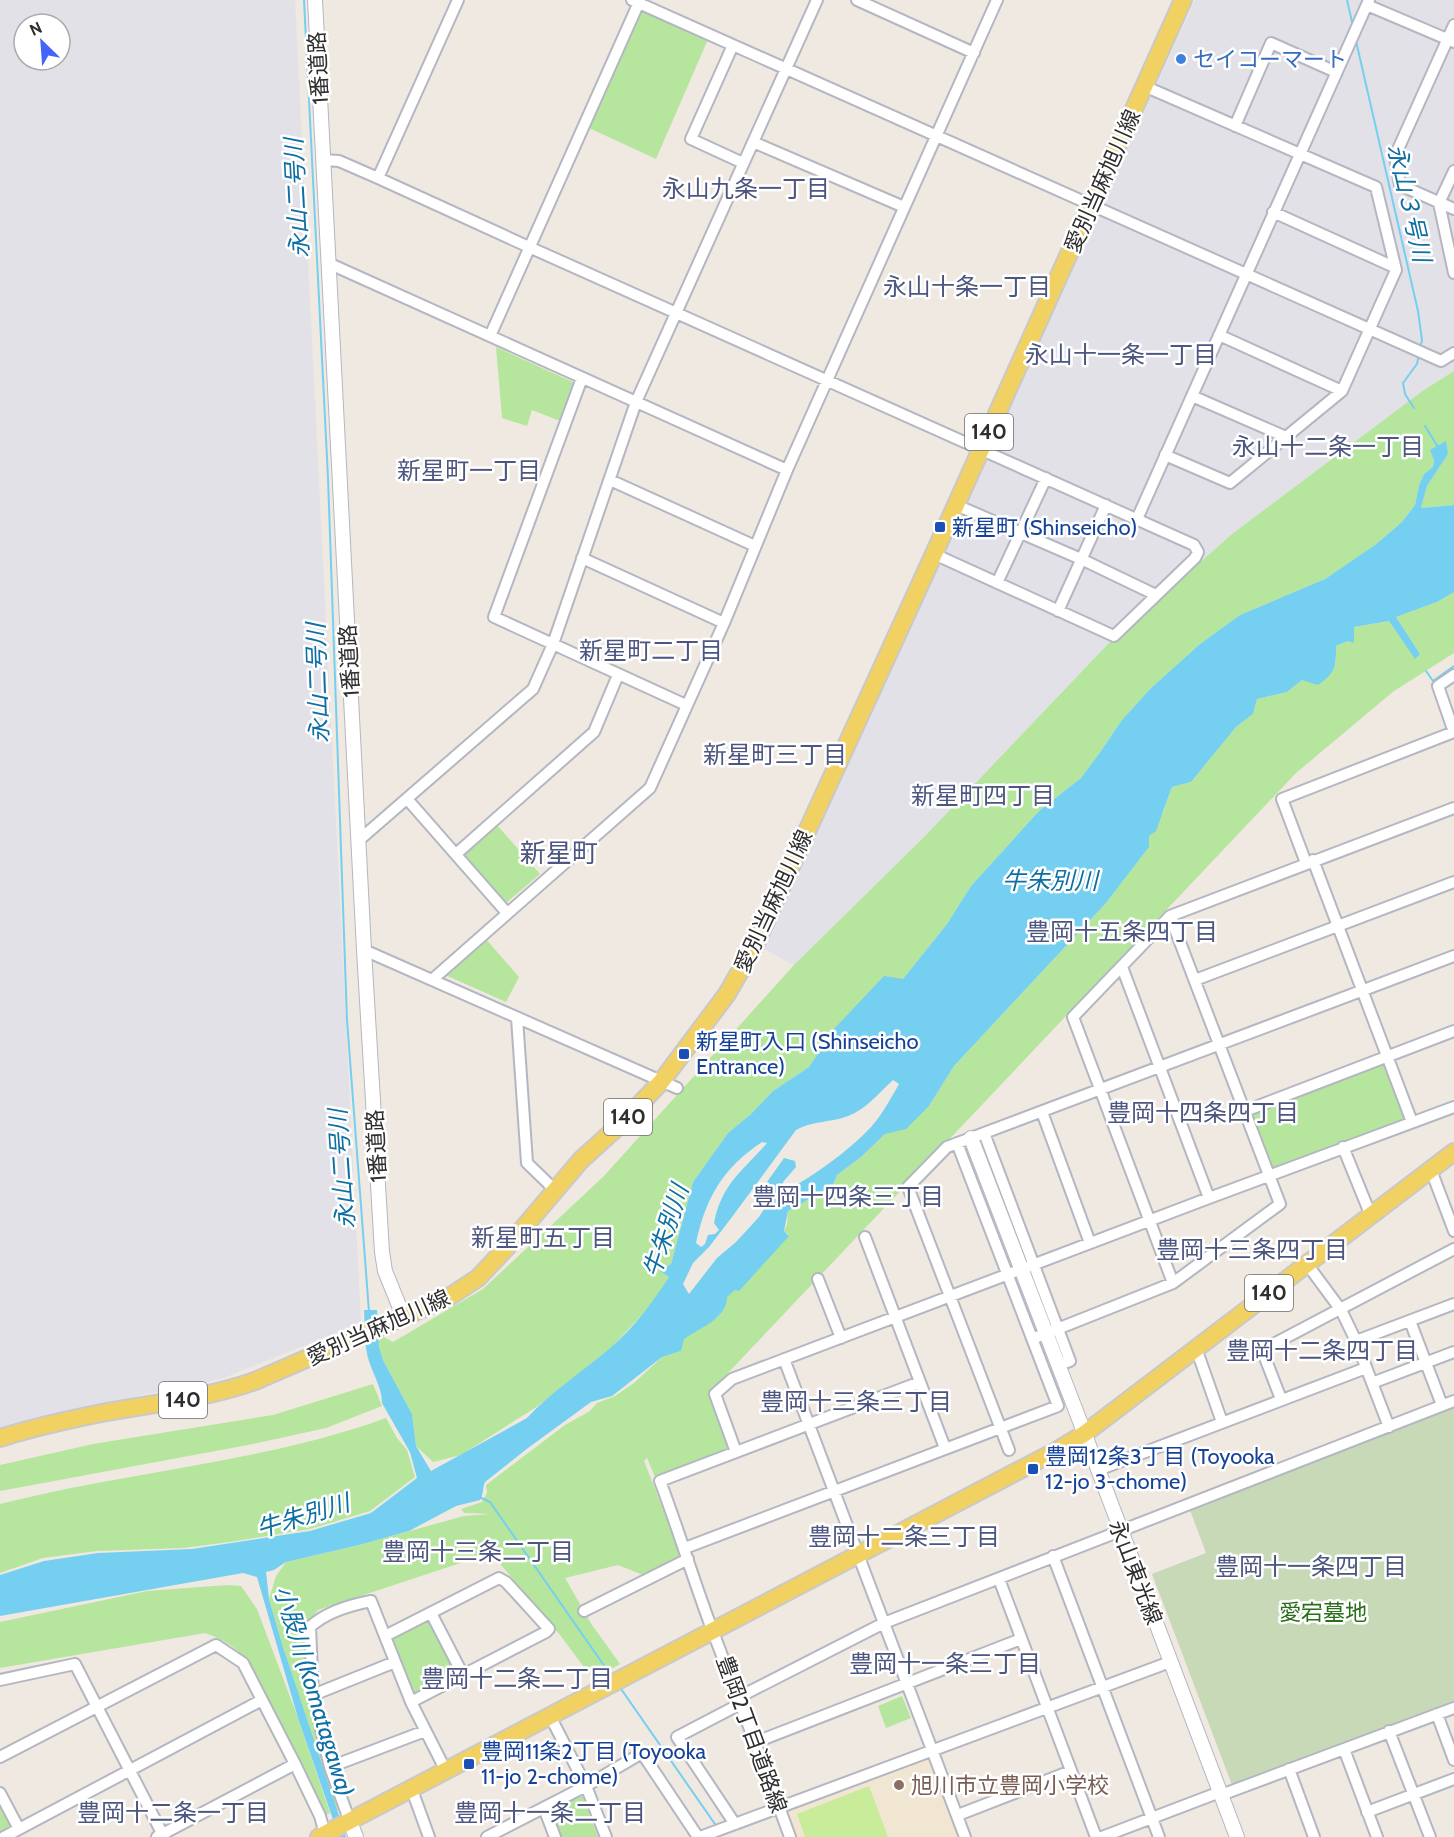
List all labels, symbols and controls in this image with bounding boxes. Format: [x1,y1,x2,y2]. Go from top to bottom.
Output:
north arrow [12,12,72,72]
text: N [27,18,45,40]
street label: 1番道路 [303,31,334,105]
place label: セイコーマート [1193,46,1347,73]
marker: セイコーマート [1174,52,1188,66]
street label: 愛別当麻旭川線 [1059,105,1146,257]
water label: 永山二号川 [279,134,314,259]
water label: 永山３号川 [1382,141,1438,268]
district label: 永山九条一丁目 [662,174,830,203]
district label: 永山十条一丁目 [883,272,1051,301]
district label: 永山十一条一丁目 [1025,340,1217,369]
road number: 140 [965,414,1013,450]
district label: 永山十二条一丁目 [1232,432,1424,461]
district label: 新星町一丁目 [397,456,541,485]
place label: 新星町 (Shinseicho) [952,514,1137,541]
marker: 新星町 (Shinseicho) [933,520,947,534]
water label: 永山二号川 [301,620,334,743]
street label: 1番道路 [334,624,365,698]
district label: 新星町二丁目 [579,636,723,665]
district label: 新星町三丁目 [703,740,847,769]
district label: 新星町四丁目 [911,781,1055,810]
street label: 愛別当麻旭川線 [729,826,818,977]
district label: 新星町 [520,837,598,869]
water label: 牛朱別川 [1002,866,1101,895]
district label: 豊岡十五条四丁目 [1026,917,1218,946]
place label: 新星町入口 (Shinseicho Entrance) [696,1028,919,1080]
marker: 新星町入口 (Shinseicho Entrance) [677,1047,691,1061]
district label: 豊岡十四条四丁目 [1107,1098,1299,1127]
road number: 140 [604,1099,652,1135]
water label: 永山二号川 [323,1105,360,1230]
street label: 1番道路 [361,1109,392,1183]
water label: 牛朱別川 [637,1178,695,1281]
district label: 豊岡十四条三丁目 [752,1182,944,1211]
district label: 新星町五丁目 [471,1223,615,1252]
district label: 豊岡十三条四丁目 [1156,1235,1348,1264]
road number: 140 [1245,1275,1293,1311]
street label: 愛別当麻旭川線 [302,1284,454,1371]
district label: 豊岡十二条四丁目 [1226,1336,1418,1365]
road number: 140 [159,1382,207,1418]
district label: 豊岡十三条三丁目 [760,1387,952,1416]
place label: 豊岡12条3丁目 (Toyooka 12-jo 3-chome) [1045,1443,1275,1495]
marker: 豊岡12条3丁目 (Toyooka 12-jo 3-chome) [1026,1462,1040,1476]
water label: 牛朱別川 [253,1487,356,1543]
street label: 永山東光線 [1103,1516,1168,1628]
district label: 豊岡十二条三丁目 [808,1522,1000,1551]
district label: 豊岡十三条二丁目 [382,1537,574,1566]
district label: 豊岡十一条四丁目 [1215,1552,1407,1581]
water label: 小股川 (Komatagawa) [269,1582,360,1800]
park label: 愛宕墓地 [1279,1599,1367,1626]
district label: 豊岡十一条三丁目 [849,1649,1041,1678]
street label: 豊岡2丁目道路線 [711,1652,793,1817]
district label: 豊岡十二条二丁目 [421,1664,613,1693]
place label: 豊岡11条2丁目 (Toyooka 11-jo 2-chome) [481,1738,706,1790]
marker: 豊岡11条2丁目 (Toyooka 11-jo 2-chome) [462,1757,476,1771]
place label: 旭川市立豊岡小学校 [911,1772,1109,1799]
marker: 旭川市立豊岡小学校 [892,1778,906,1792]
district label: 豊岡十二条一丁目 [77,1798,269,1827]
district label: 豊岡十一条二丁目 [454,1798,646,1827]

